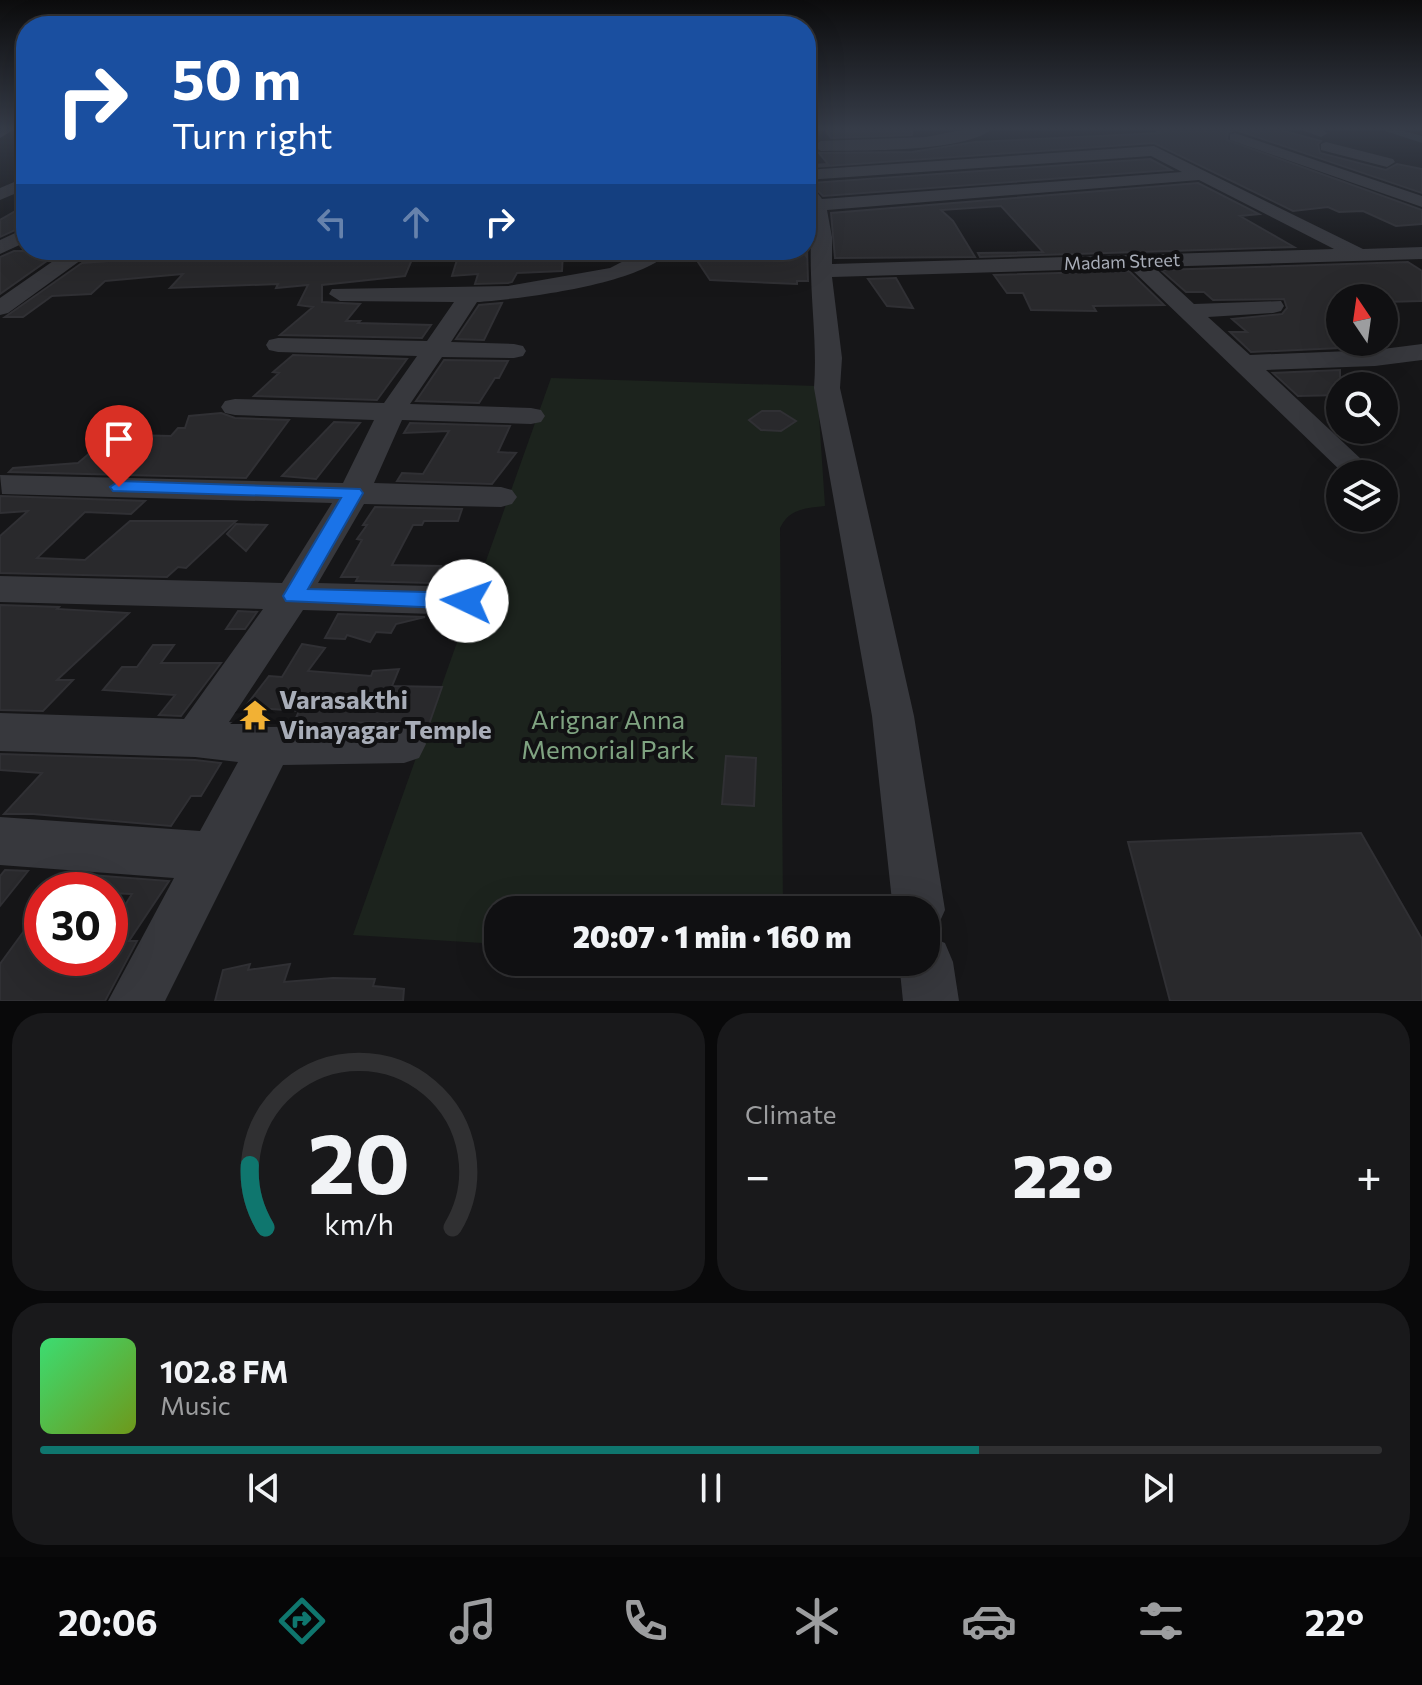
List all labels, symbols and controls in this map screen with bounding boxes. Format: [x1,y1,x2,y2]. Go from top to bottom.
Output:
text: 50 m [172,43,301,112]
icon: right [40,48,144,152]
text: Turn right [172,112,333,156]
icon: left [310,200,354,244]
icon: ahead [394,200,438,244]
icon: right [478,200,522,244]
street label: Madam Street [1063,248,1180,274]
north arrow [1326,284,1398,356]
map controls [1326,284,1398,532]
button: search [1326,372,1398,444]
pin [85,405,153,487]
icon: arrive [97,417,141,461]
button: layers [1326,460,1398,532]
position arrow [425,559,509,643]
place label: Varasakthi Vinayagar Temple [279,683,492,744]
temple icon: Varasakthi Vinayagar Temple [238,698,272,732]
park label: Arignar Anna Memorial Park [521,703,695,764]
speed limit sign: 30 [24,872,128,976]
text: 20:07 · 1 min · 160 m [573,917,851,954]
text: Climate [745,1098,837,1129]
text: 20 [307,1109,410,1211]
text: 22° [1013,1137,1114,1210]
text: − [745,1147,770,1201]
text: + [1356,1147,1382,1201]
text: km/h [324,1206,393,1241]
text: 102.8 FM [160,1352,288,1389]
text: Music [160,1389,231,1420]
icon: previous [242,1466,286,1510]
icon: pause [689,1466,733,1510]
icon: next [1136,1466,1180,1510]
icon: directions [274,1593,330,1649]
icon: music [445,1593,501,1649]
icon: phone [617,1593,673,1649]
icon: climate [789,1593,845,1649]
icon: car [961,1593,1017,1649]
icon: filters [1133,1593,1189,1649]
text: 20:06 [58,1599,158,1643]
text: 22° [1305,1599,1364,1643]

